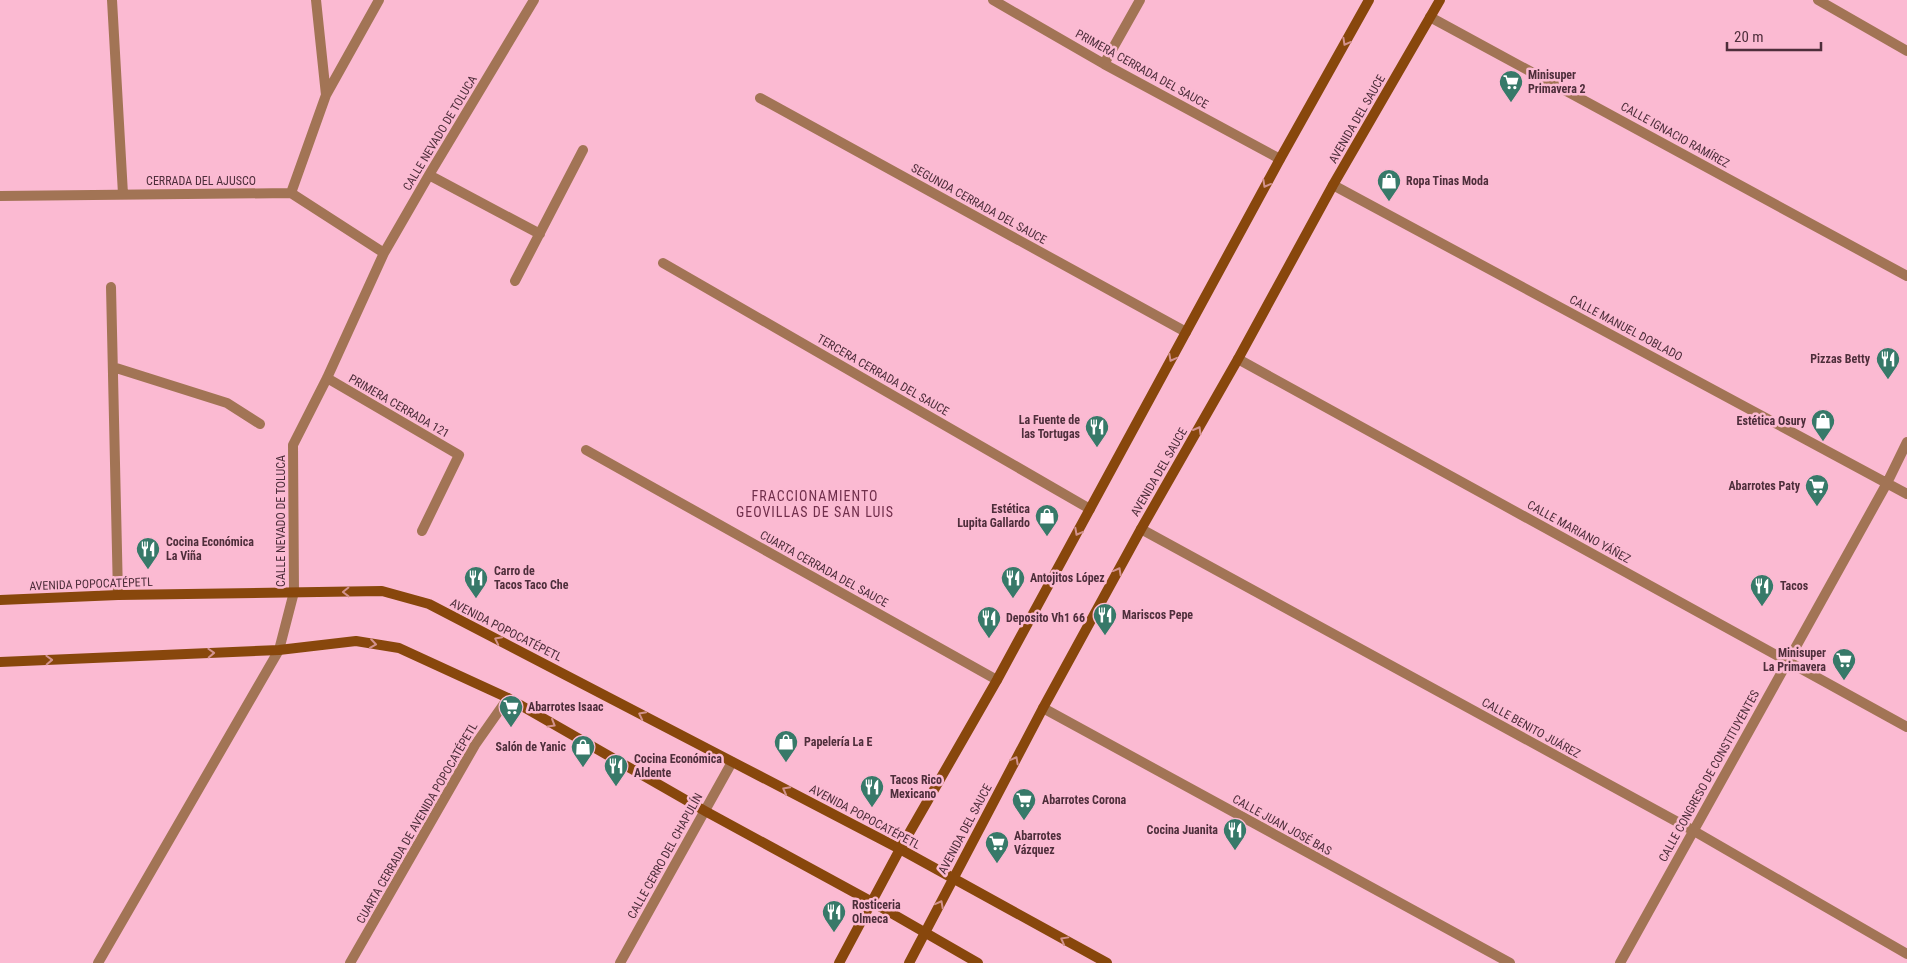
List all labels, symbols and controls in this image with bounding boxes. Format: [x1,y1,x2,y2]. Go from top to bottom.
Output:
scale bar [1727,20,1821,52]
street label: PRIMERA CERRADA DEL SAUCE [1073,27,1211,111]
text: 20 m [1734,28,1764,46]
one-way arrow [1342,37,1352,46]
place label: Minisuper Primavera 2 [1528,68,1586,96]
supermarket icon: Minisuper Primavera 2 [1498,69,1524,103]
street label: AVENIDA DEL SAUCE [1326,72,1388,166]
street label: CALLE NEVADO DE TOLUCA [400,73,480,193]
street label: CALLE IGNACIO RAMÍREZ [1618,98,1732,171]
street label: SEGUNDA CERRADA DEL SAUCE [909,161,1049,247]
shop icon: Ropa Tinas Moda [1376,168,1402,202]
street label: CERRADA DEL AJUSCO [146,174,256,188]
place label: Ropa Tinas Moda [1406,174,1489,188]
one-way arrow [1262,179,1272,188]
street label: CALLE MANUEL DOBLADO [1567,292,1685,364]
street label: TERCERA CERRADA DEL SAUCE [815,331,951,419]
restaurant icon: Pizzas Betty [1875,346,1901,380]
place label: Pizzas Betty [1810,352,1871,366]
one-way arrow [1168,353,1178,362]
street label: PRIMERA CERRADA 121 [346,372,452,440]
shop icon: Estética Osury [1810,408,1836,442]
place label: La Fuente de las Tortugas [1019,413,1081,441]
restaurant icon: La Fuente de las Tortugas [1084,414,1110,448]
place label: Estética Osury [1737,414,1807,428]
street label: AVENIDA DEL SAUCE [1128,425,1190,519]
one-way arrow [1191,426,1201,435]
street label: CALLE NEVADO DE TOLUCA [274,455,288,587]
supermarket icon: Abarrotes Paty [1804,473,1830,507]
place label: Abarrotes Paty [1728,479,1801,493]
district label: FRACCIONAMIENTO GEOVILLAS DE SAN LUIS [736,488,894,520]
street label: CALLE MARIANO YÁÑEZ [1525,496,1634,566]
place label: Estética Lupita Gallardo [957,502,1030,530]
shop icon: Estética Lupita Gallardo [1034,503,1060,537]
one-way arrow [1074,526,1084,535]
street label: CUARTA CERRADA DEL SAUCE [757,528,891,610]
place label: Cocina Económica La Viña [166,535,254,563]
restaurant icon: Cocina Económica La Viña [135,536,161,570]
place label: Carro de Tacos Taco Che [494,564,569,592]
restaurant icon: Carro de Tacos Taco Che [463,565,489,599]
restaurant icon: Antojitos López [1000,565,1026,599]
one-way arrow [1112,568,1122,577]
place label: Antojitos López [1030,571,1105,585]
restaurant icon: Tacos [1749,573,1775,607]
street label: AVENIDA POPOCATÉPETL [29,574,153,593]
place label: Tacos [1780,579,1809,593]
one-way arrow [342,587,350,597]
street label: AVENIDA POPOCATÉPETL [448,595,565,664]
restaurant icon: Mariscos Pepe [1092,602,1118,636]
restaurant icon: Deposito Vh1 66 [976,605,1002,639]
place label: Mariscos Pepe [1122,608,1193,622]
place label: Deposito Vh1 66 [1006,611,1085,625]
one-way arrow [494,636,503,646]
one-way arrow [369,638,377,649]
place label: Minisuper La Primavera [1763,646,1826,674]
supermarket icon: Minisuper La Primavera [1831,647,1857,681]
one-way arrow [208,648,215,658]
one-way arrow [45,655,53,665]
street label: CALLE CONGRESO DE CONSTITUYENTES [1656,688,1762,864]
supermarket icon: Abarrotes Isaac [498,694,524,728]
street label: CALLE BENITO JUÁREZ [1479,694,1583,761]
place label: Abarrotes Isaac [528,700,604,714]
one-way arrow [639,711,648,721]
one-way arrow [547,717,556,727]
street label: CUARTA CERRADA DE AVENIDA POPOCATÉPETL [353,719,481,926]
shop icon: Papelería La E [773,729,799,763]
shop icon: Salón de Yanic [570,734,596,768]
place label: Papelería La E [804,735,873,749]
place label: Salón de Yanic [496,740,566,754]
place label: Cocina Económica Aldente [634,752,722,780]
restaurant icon: Cocina Económica Aldente [603,753,629,787]
one-way arrow [1009,757,1019,766]
place label: Tacos Rico Mexicano [890,773,942,801]
restaurant icon: Tacos Rico Mexicano [859,774,885,808]
street label: AVENIDA POPOCATÉPETL [807,781,924,852]
street label: AVENIDA DEL SAUCE [935,782,995,876]
one-way arrow [783,786,792,796]
supermarket icon: Abarrotes Corona [1011,787,1037,821]
street label: CALLE CERRO DEL CHAPULÍN [624,790,705,921]
street label: CALLE JUAN JOSÉ BAS [1230,791,1334,858]
place label: Abarrotes Corona [1042,793,1127,807]
restaurant icon: Cocina Juanita [1222,817,1248,851]
place label: Cocina Juanita [1147,823,1218,837]
place label: Abarrotes Vázquez [1014,829,1062,857]
supermarket icon: Abarrotes Vázquez [984,830,1010,864]
place label: Rosticeria Olmeca [852,898,901,926]
restaurant icon: Rosticeria Olmeca [821,899,847,933]
one-way arrow [934,900,944,909]
one-way arrow [1060,936,1069,946]

